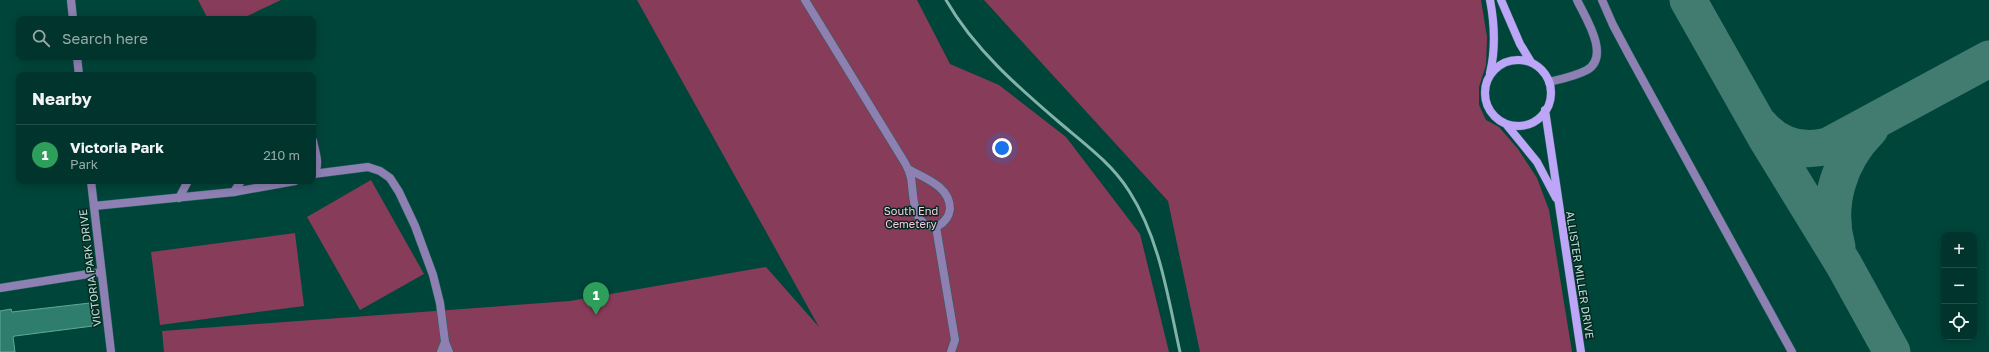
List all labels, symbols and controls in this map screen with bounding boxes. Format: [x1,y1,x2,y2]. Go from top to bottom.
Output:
search box [16,16,316,60]
icon: search [30,27,52,49]
text: Search here [62,29,148,47]
text: Nearby [32,88,92,109]
text: Victoria Park [70,138,164,156]
your location [992,138,1012,158]
text: 1 [42,147,48,163]
text: 210 m [263,147,300,163]
text: Park [70,156,98,172]
park label: South End Cemetery [884,204,938,230]
street label: VICTORIA PARK DRIVE [76,208,103,327]
street label: ALLISTER MILLER DRIVE [1564,210,1597,340]
map controls [1941,232,1977,340]
button: + [1941,232,1977,268]
button: − [1941,268,1977,304]
pin: 1 [583,282,609,315]
button: locate [1941,304,1977,340]

